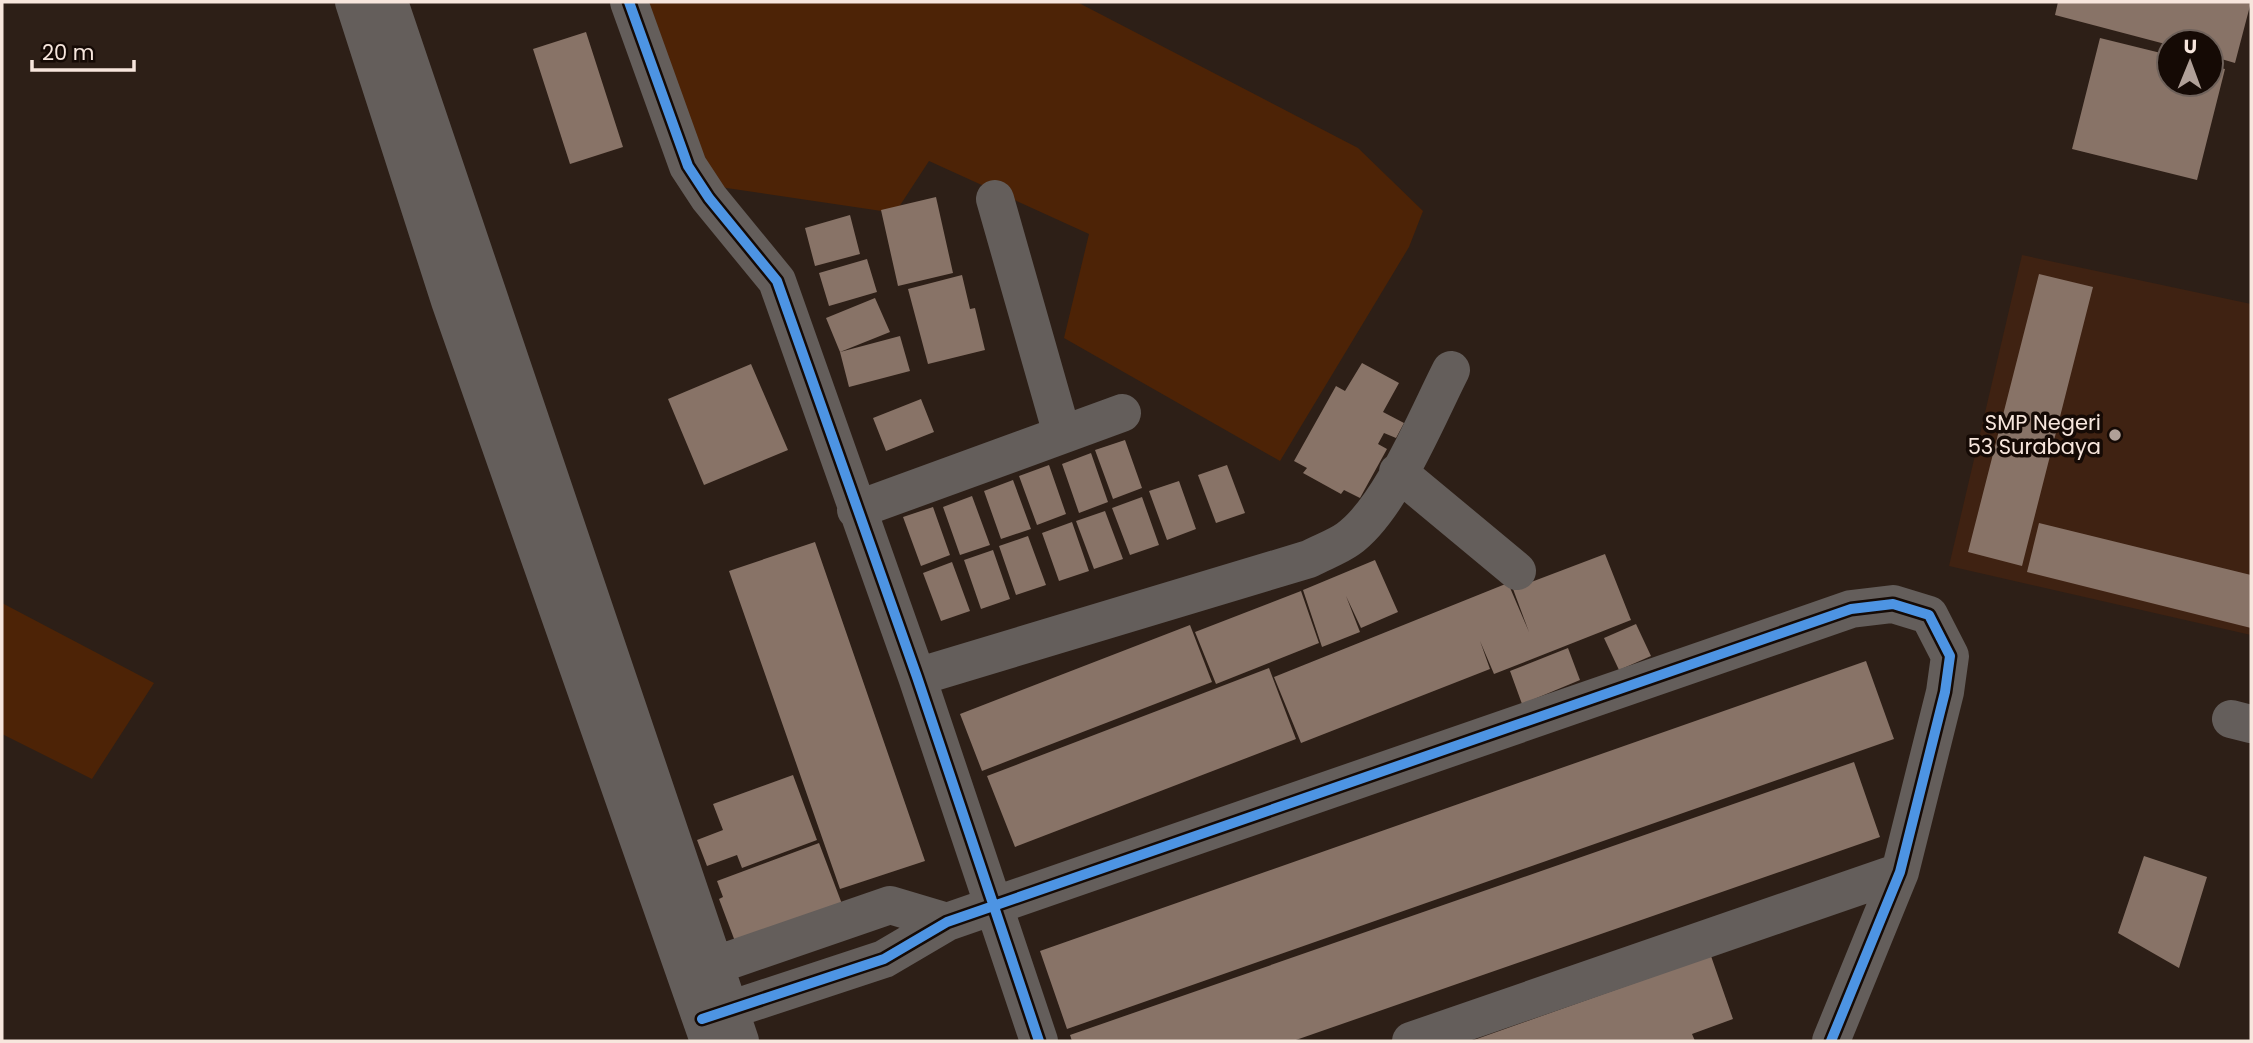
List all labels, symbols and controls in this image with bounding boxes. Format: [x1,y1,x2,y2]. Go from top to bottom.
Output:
scale bar [32,28,133,72]
north arrow [2155,28,2225,98]
text: U [2183,33,2197,60]
text: 20 m [42,38,95,67]
place label: SMP Negeri 53 Surabaya [1968,408,2101,461]
marker: SMP Negeri 53 Surabaya [2107,427,2123,443]

